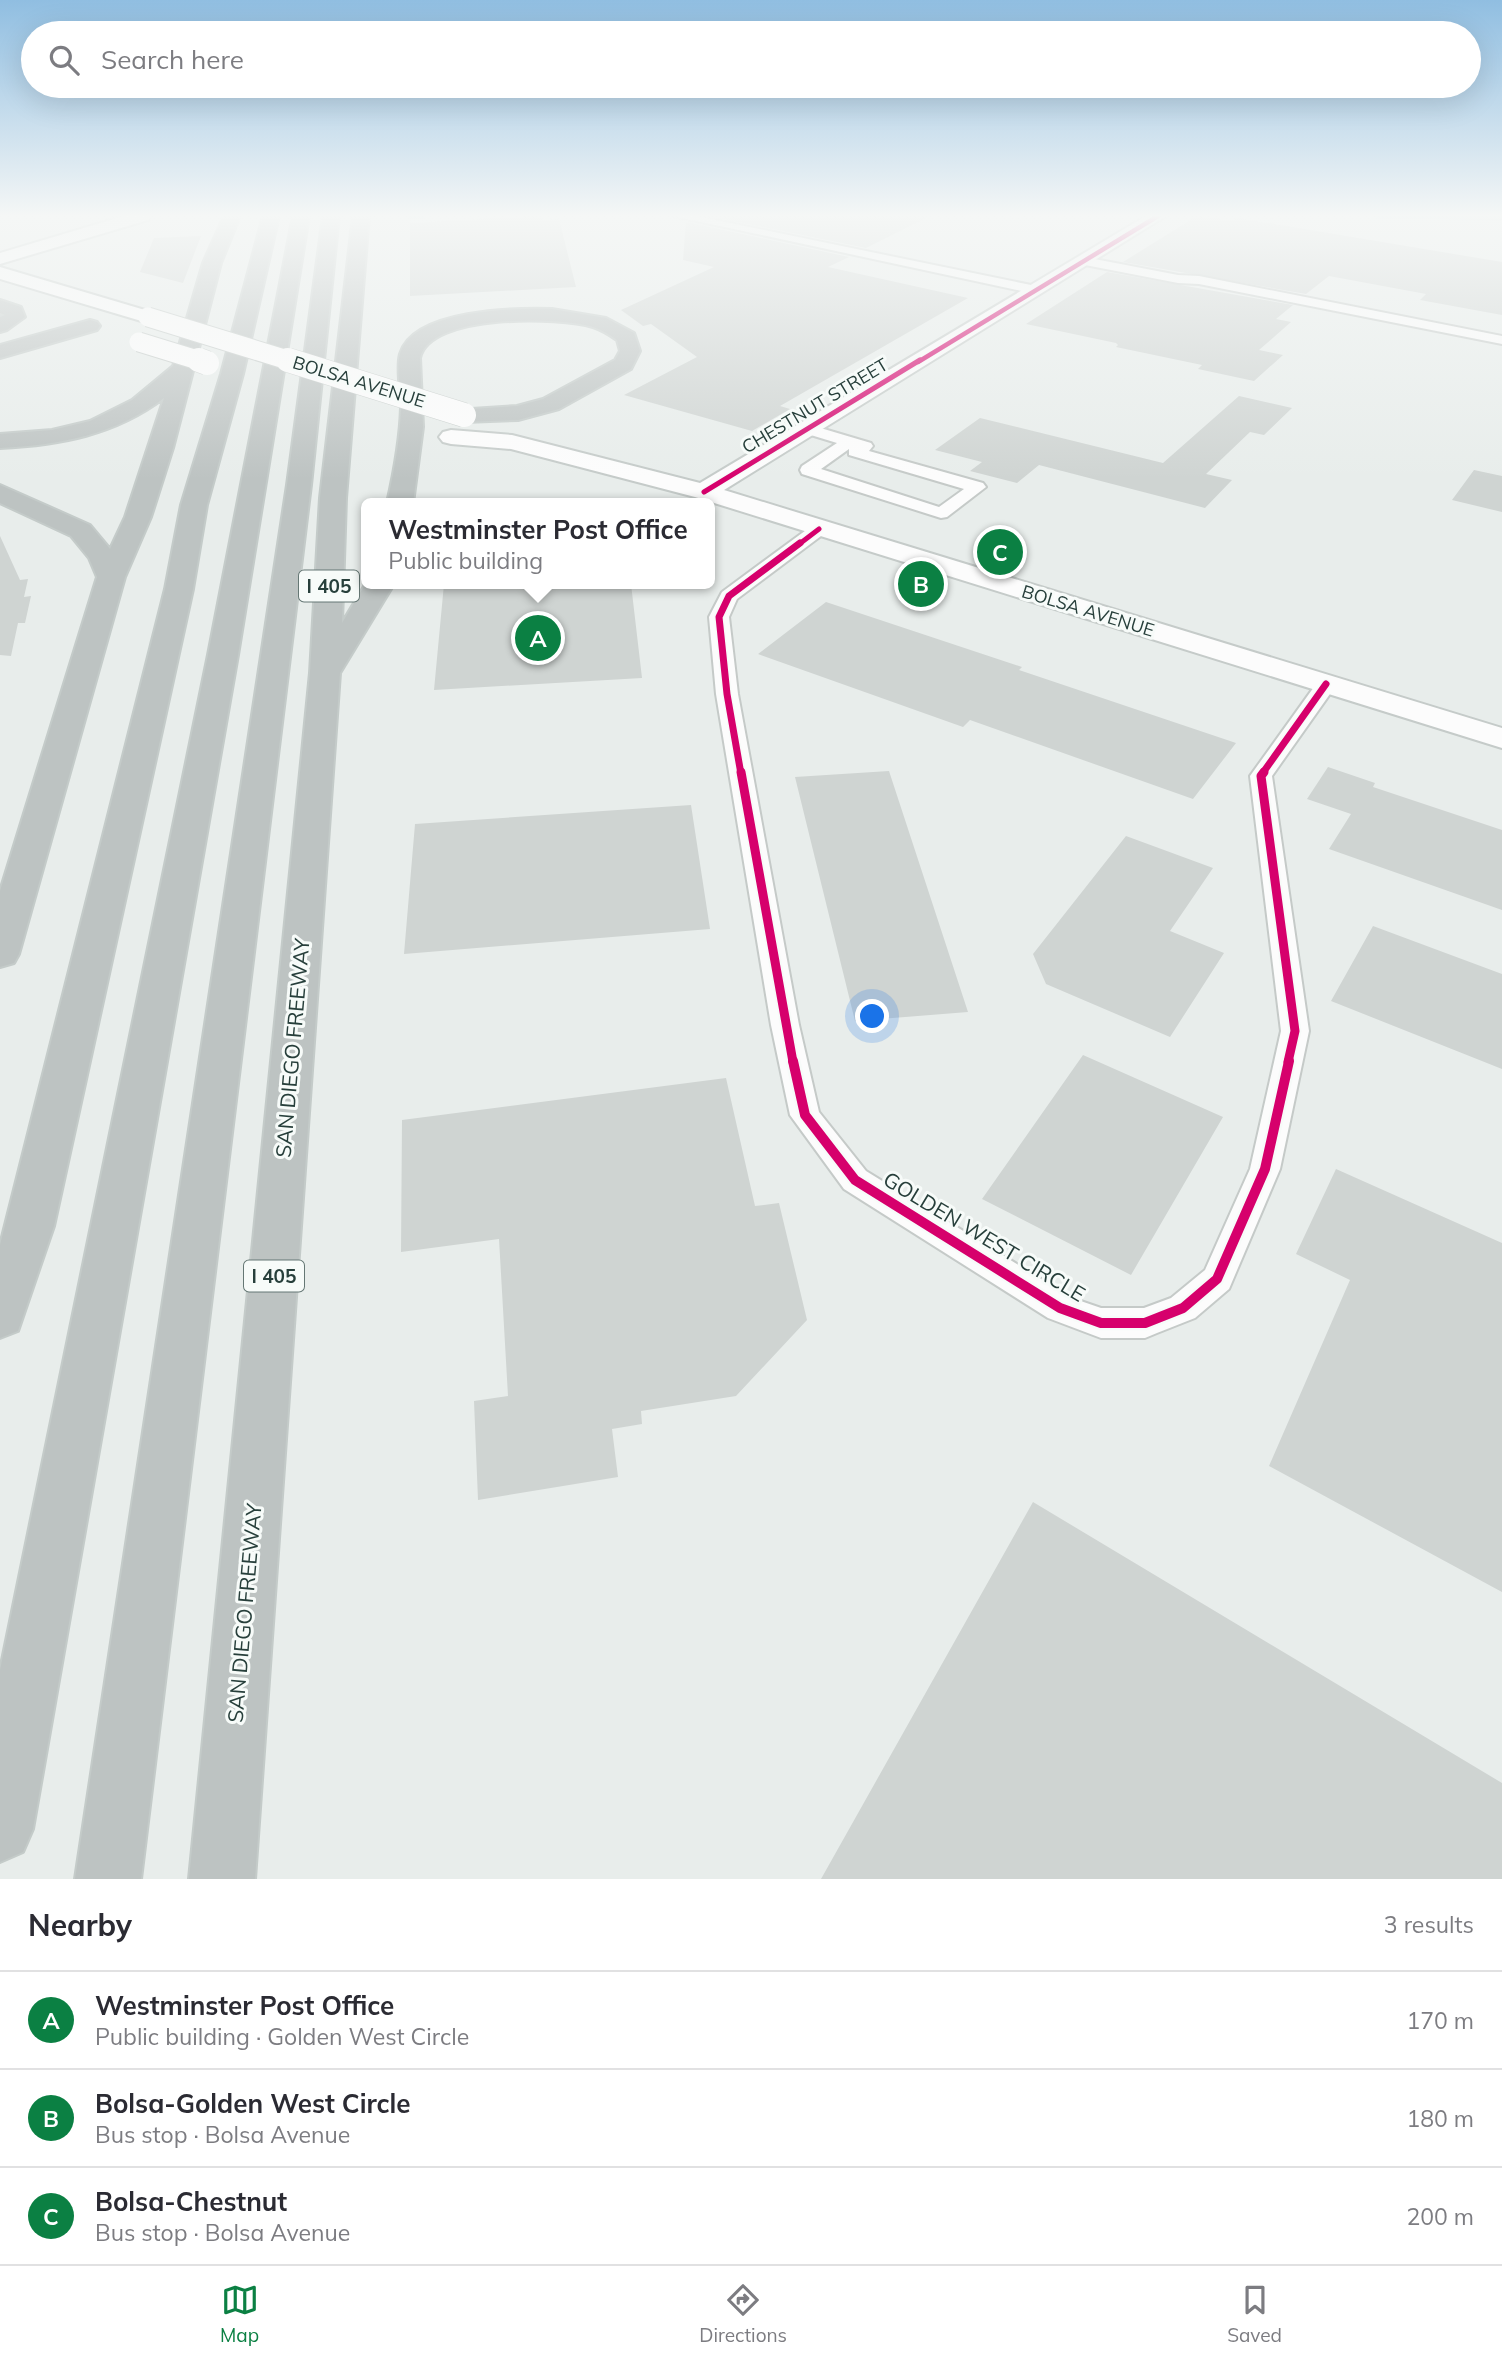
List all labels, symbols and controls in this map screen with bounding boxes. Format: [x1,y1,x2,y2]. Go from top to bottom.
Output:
search box [21,21,1481,98]
icon: search [45,41,83,79]
text: Search here [101,43,244,76]
street label: BOLSA AVENUE [290,350,428,413]
street label: CHESTNUT STREET [737,353,892,458]
popup [361,498,715,589]
text: Westminster Post Office [388,513,688,546]
pin: C [977,526,1023,578]
text: Public building [388,546,543,575]
pin: B [898,558,944,610]
road number: I 405 [299,570,359,601]
street label: BOLSA AVENUE [1019,579,1157,642]
pin: A [515,612,561,664]
street label: SAN DIEGO FREEWAY [269,937,315,1159]
your location [855,999,889,1033]
street label: GOLDEN WEST CIRCLE [879,1166,1090,1307]
road number: I 405 [244,1260,304,1292]
street label: SAN DIEGO FREEWAY [221,1502,267,1724]
text: Nearby [28,1906,132,1944]
text: 3 results [1384,1910,1474,1939]
text: Westminster Post Office [95,1989,394,2022]
text: A [42,2006,60,2035]
text: 170 m [1406,2006,1474,2035]
text: Public building · Golden West Circle [95,2022,469,2051]
text: Bolsa-Golden West Circle [95,2087,411,2120]
text: B [43,2104,59,2133]
text: 180 m [1406,2104,1474,2133]
text: Bus stop · Bolsa Avenue [95,2120,350,2149]
text: Bolsa-Chestnut [95,2185,287,2218]
text: C [43,2202,59,2231]
text: 200 m [1406,2202,1474,2231]
text: Bus stop · Bolsa Avenue [95,2218,350,2247]
tab: Map [220,2281,259,2347]
tab: Directions [699,2281,787,2347]
tab: Saved [1227,2281,1282,2347]

